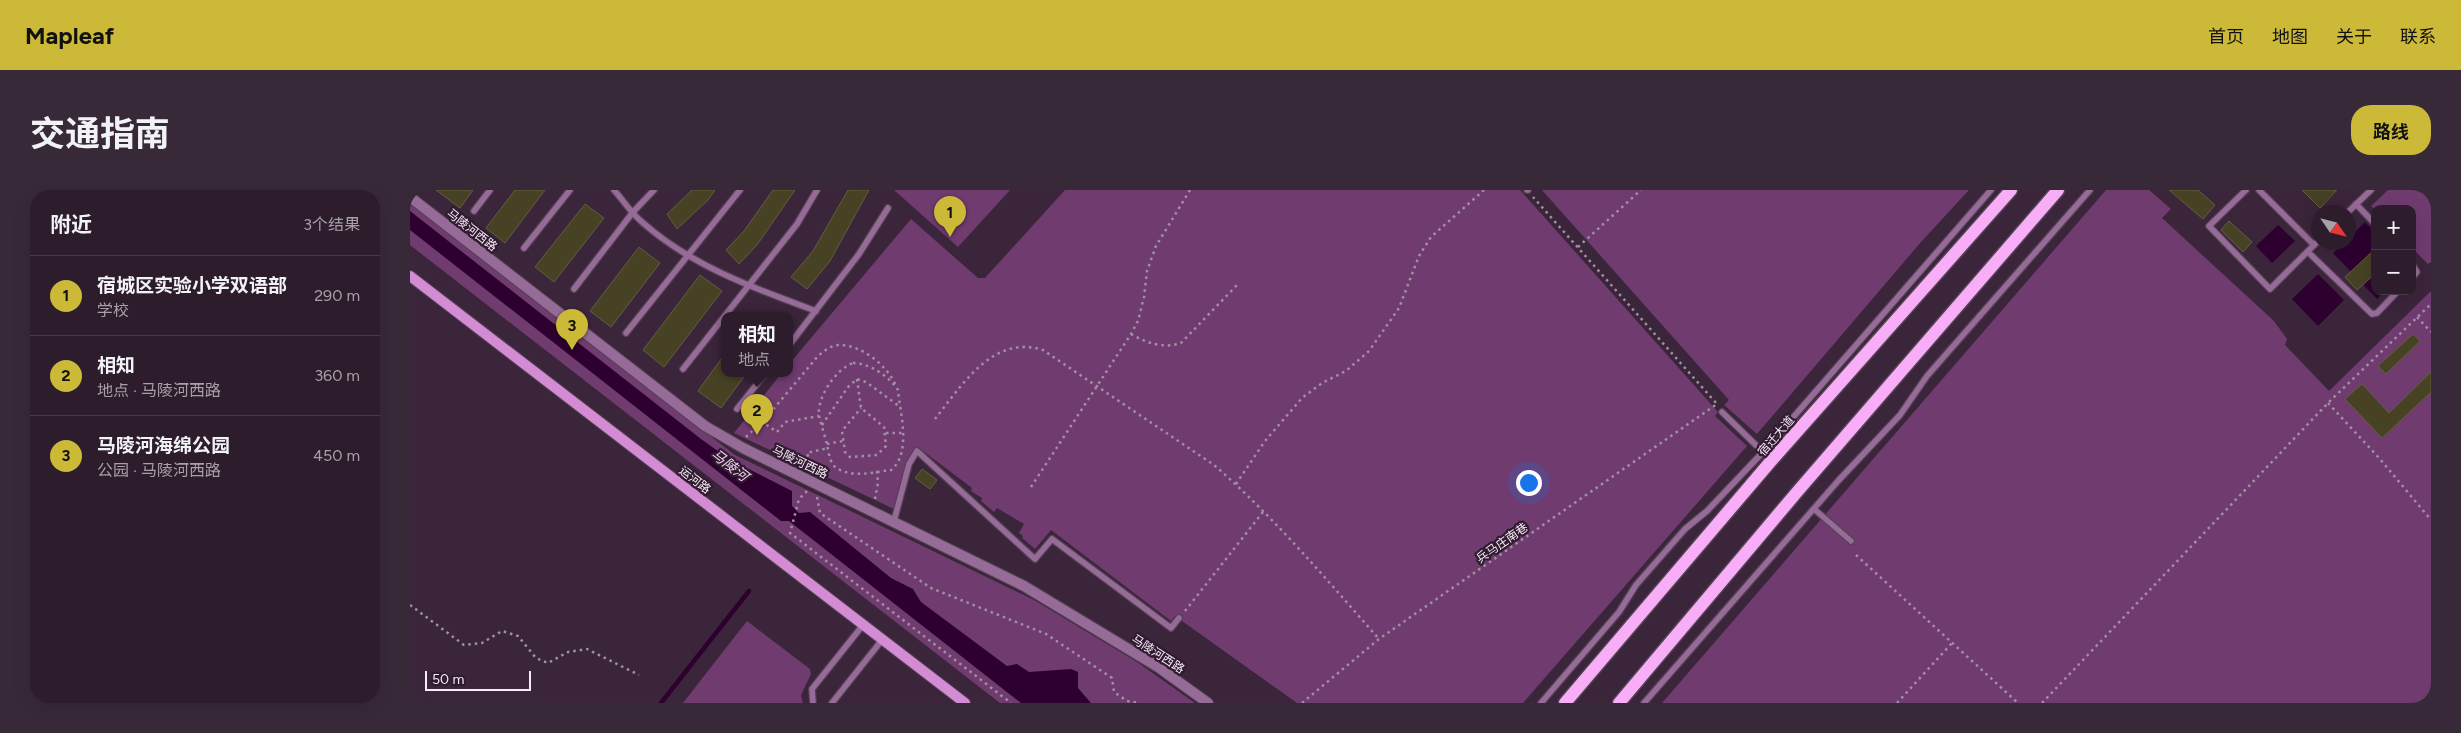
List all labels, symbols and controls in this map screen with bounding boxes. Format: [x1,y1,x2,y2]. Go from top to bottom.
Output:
text: Mapleaf [25,21,114,50]
text: 首页 [2208,26,2244,48]
text: 地图 [2272,26,2308,48]
text: 关于 [2336,26,2372,48]
text: 联系 [2400,26,2436,48]
button: 路线 [2351,105,2431,155]
text: 交通指南 [30,113,170,155]
pin: 1 [934,196,966,237]
north arrow [2311,205,2356,250]
map controls [2371,205,2416,295]
button: + [2371,205,2416,250]
street label: 马陵河西路 [444,206,500,254]
text: 附近 [50,212,92,237]
text: 3个结果 [303,215,360,234]
button: − [2371,250,2416,295]
text: 宿城区实验小学双语部 [97,274,287,297]
text: 1 [63,286,69,305]
text: 290 m [314,286,360,305]
text: 学校 [97,301,129,320]
pin: 3 [556,309,588,350]
popup [721,312,793,377]
text: 相知 [738,323,776,346]
text: 地点 [738,350,770,369]
text: 相知 [97,354,135,377]
text: 2 [61,366,71,385]
text: 360 m [314,366,360,385]
text: 地点 · 马陵河西路 [97,381,221,400]
pin: 2 [741,394,773,435]
street label: 宿迁大道 [1755,413,1797,459]
text: 马陵河海绵公园 [97,434,230,457]
street label: 马陵河西路 [770,443,830,481]
text: 3 [62,446,70,465]
text: 450 m [313,446,360,465]
water label: 马陵河 [708,446,754,487]
text: 公园 · 马陵河西路 [97,461,221,480]
street label: 运河路 [677,463,713,497]
your location [1516,470,1542,496]
street label: 兵马庄南巷 [1473,520,1531,566]
street label: 马陵河西路 [1129,632,1187,676]
scale bar [425,668,531,691]
text: 50 m [432,671,464,688]

